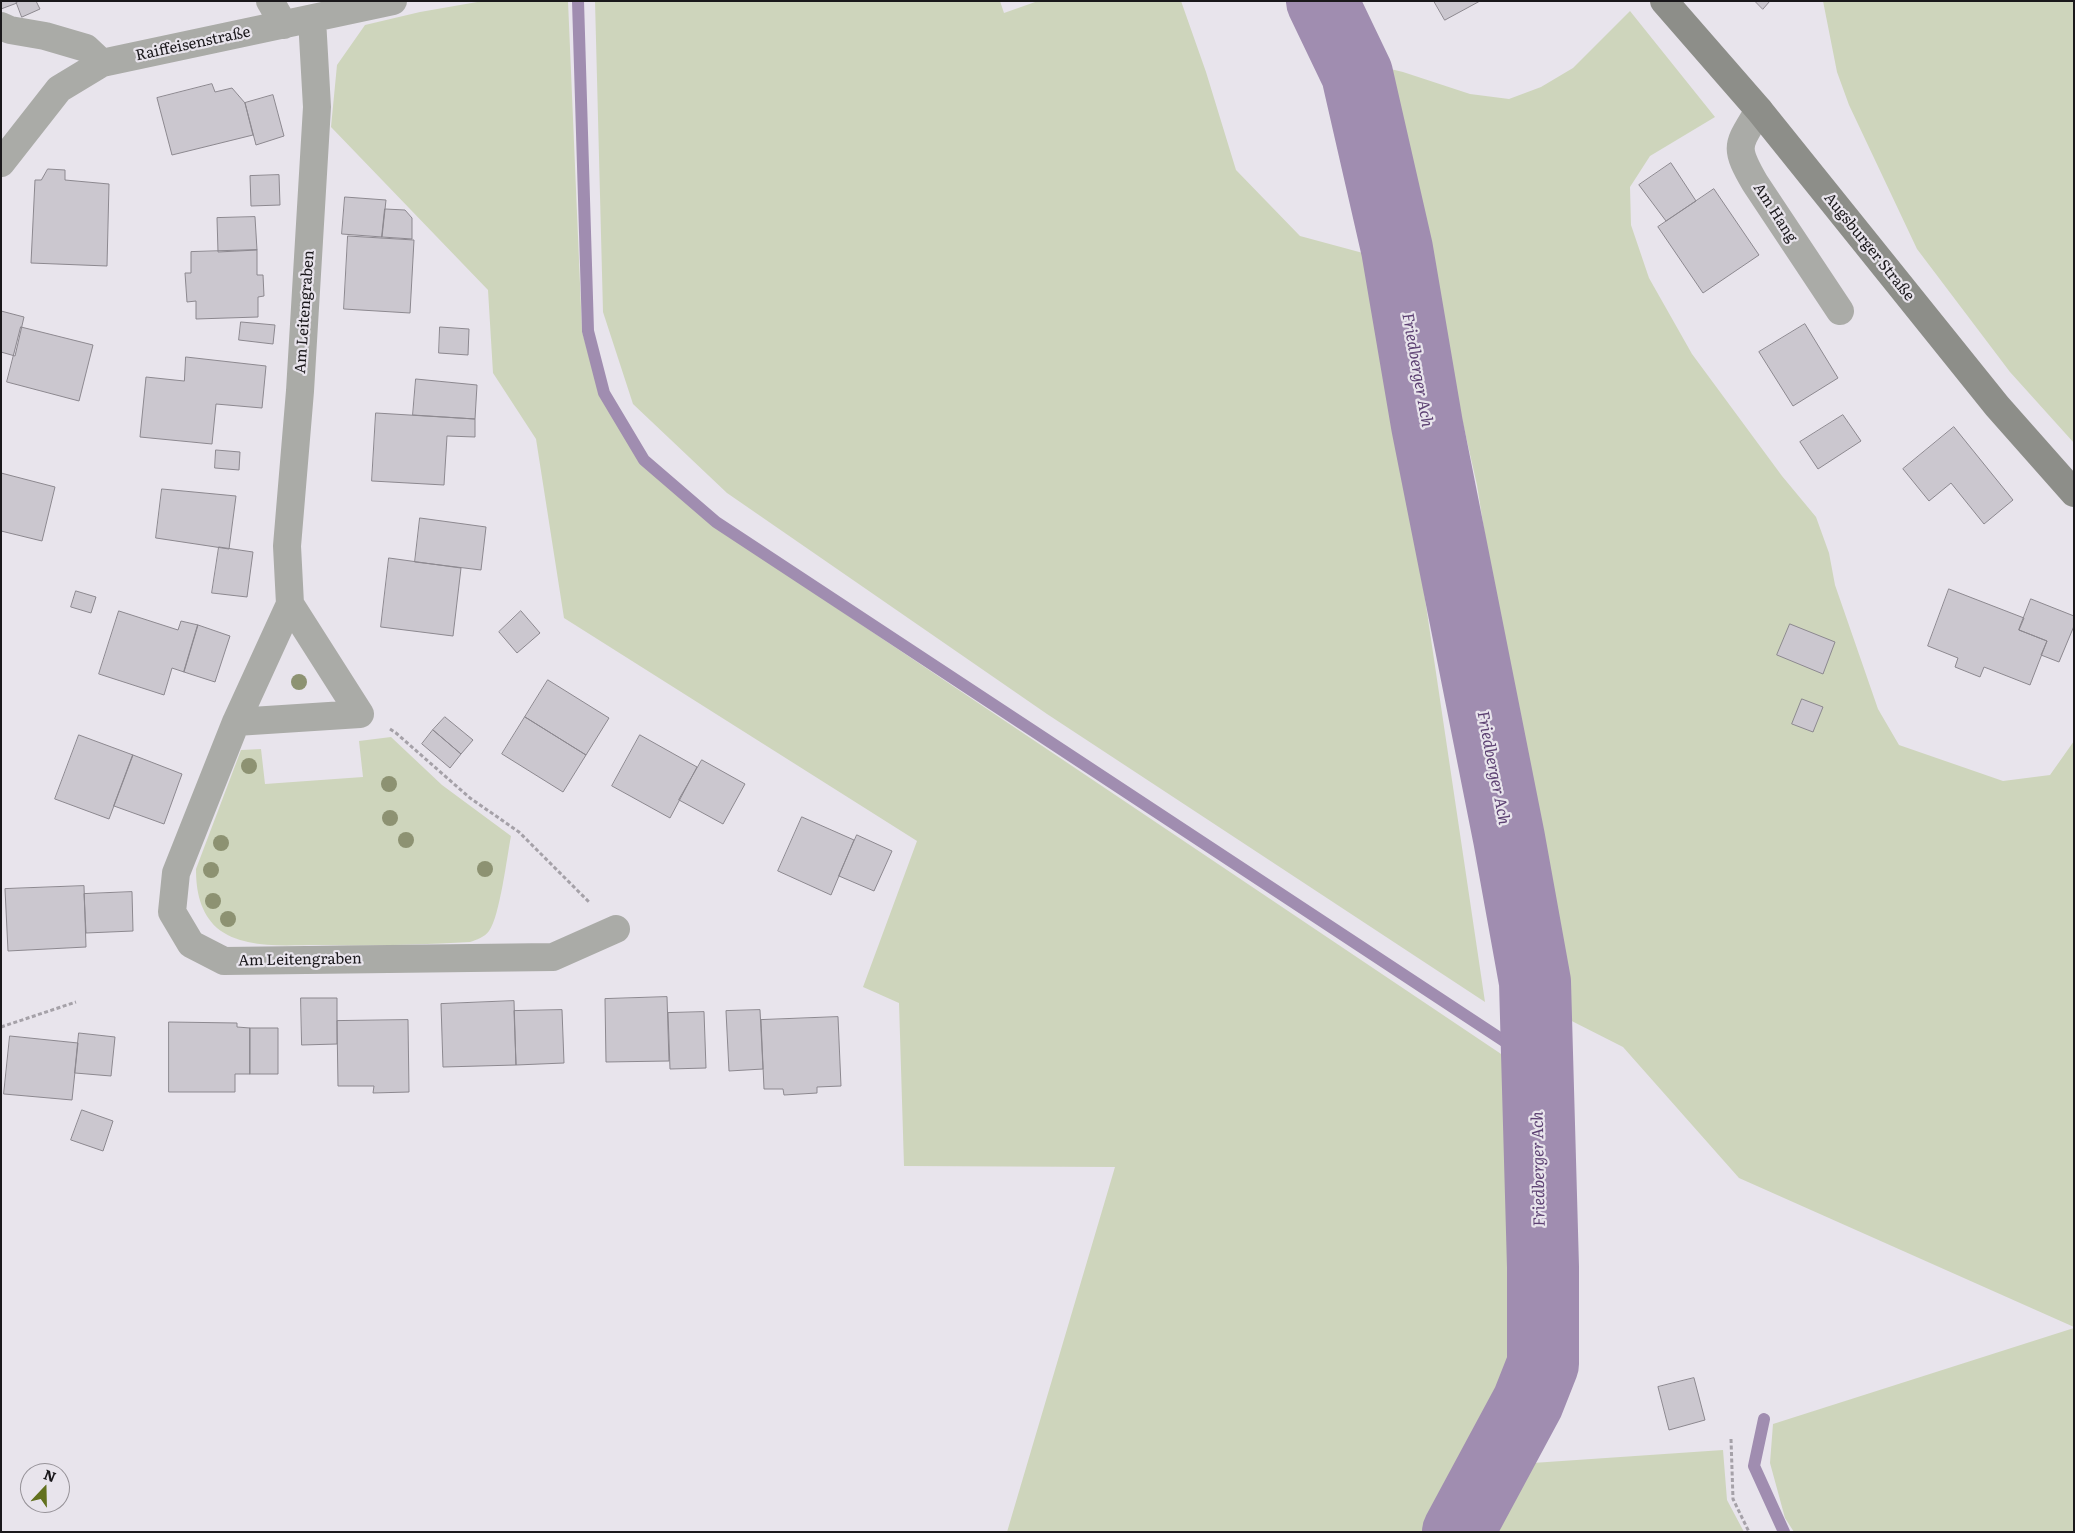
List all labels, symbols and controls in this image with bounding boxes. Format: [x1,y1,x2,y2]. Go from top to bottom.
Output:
street label: Raiffeisenstraße [134,23,252,65]
street label: Am Hang [1749,180,1801,246]
street label: Augsburger Straße [1820,189,1918,305]
street label: Am Leitengraben [292,250,318,374]
water label: Friedberger Ach [1398,312,1436,428]
water label: Friedberger Ach [1473,710,1513,826]
street label: Am Leitengraben [238,950,362,970]
water label: Friedberger Ach [1528,1111,1550,1227]
north arrow [20,1463,70,1513]
text: N [41,1463,59,1486]

